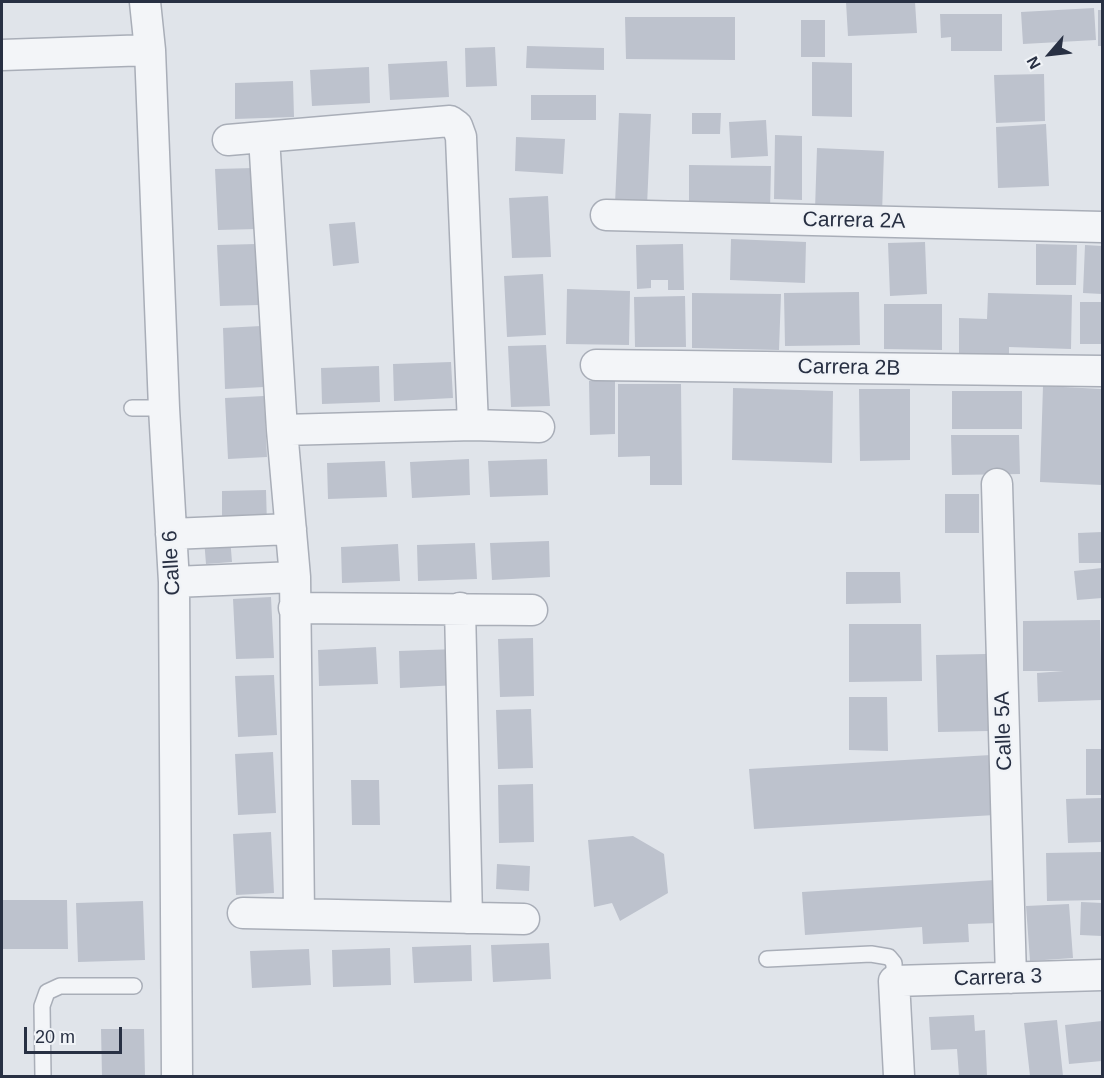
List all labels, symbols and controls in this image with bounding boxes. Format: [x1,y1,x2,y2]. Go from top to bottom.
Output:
north arrow [1020,24,1080,84]
text: N [1023,54,1044,72]
street label: Carrera 2A [802,208,906,234]
street label: Carrera 2B [797,355,901,381]
street label: Calle 6 [158,530,186,596]
street label: Calle 5A [990,691,1018,771]
street label: Carrera 3 [953,964,1043,992]
scale bar [27,1015,124,1053]
text: 20 m [35,1027,75,1047]

